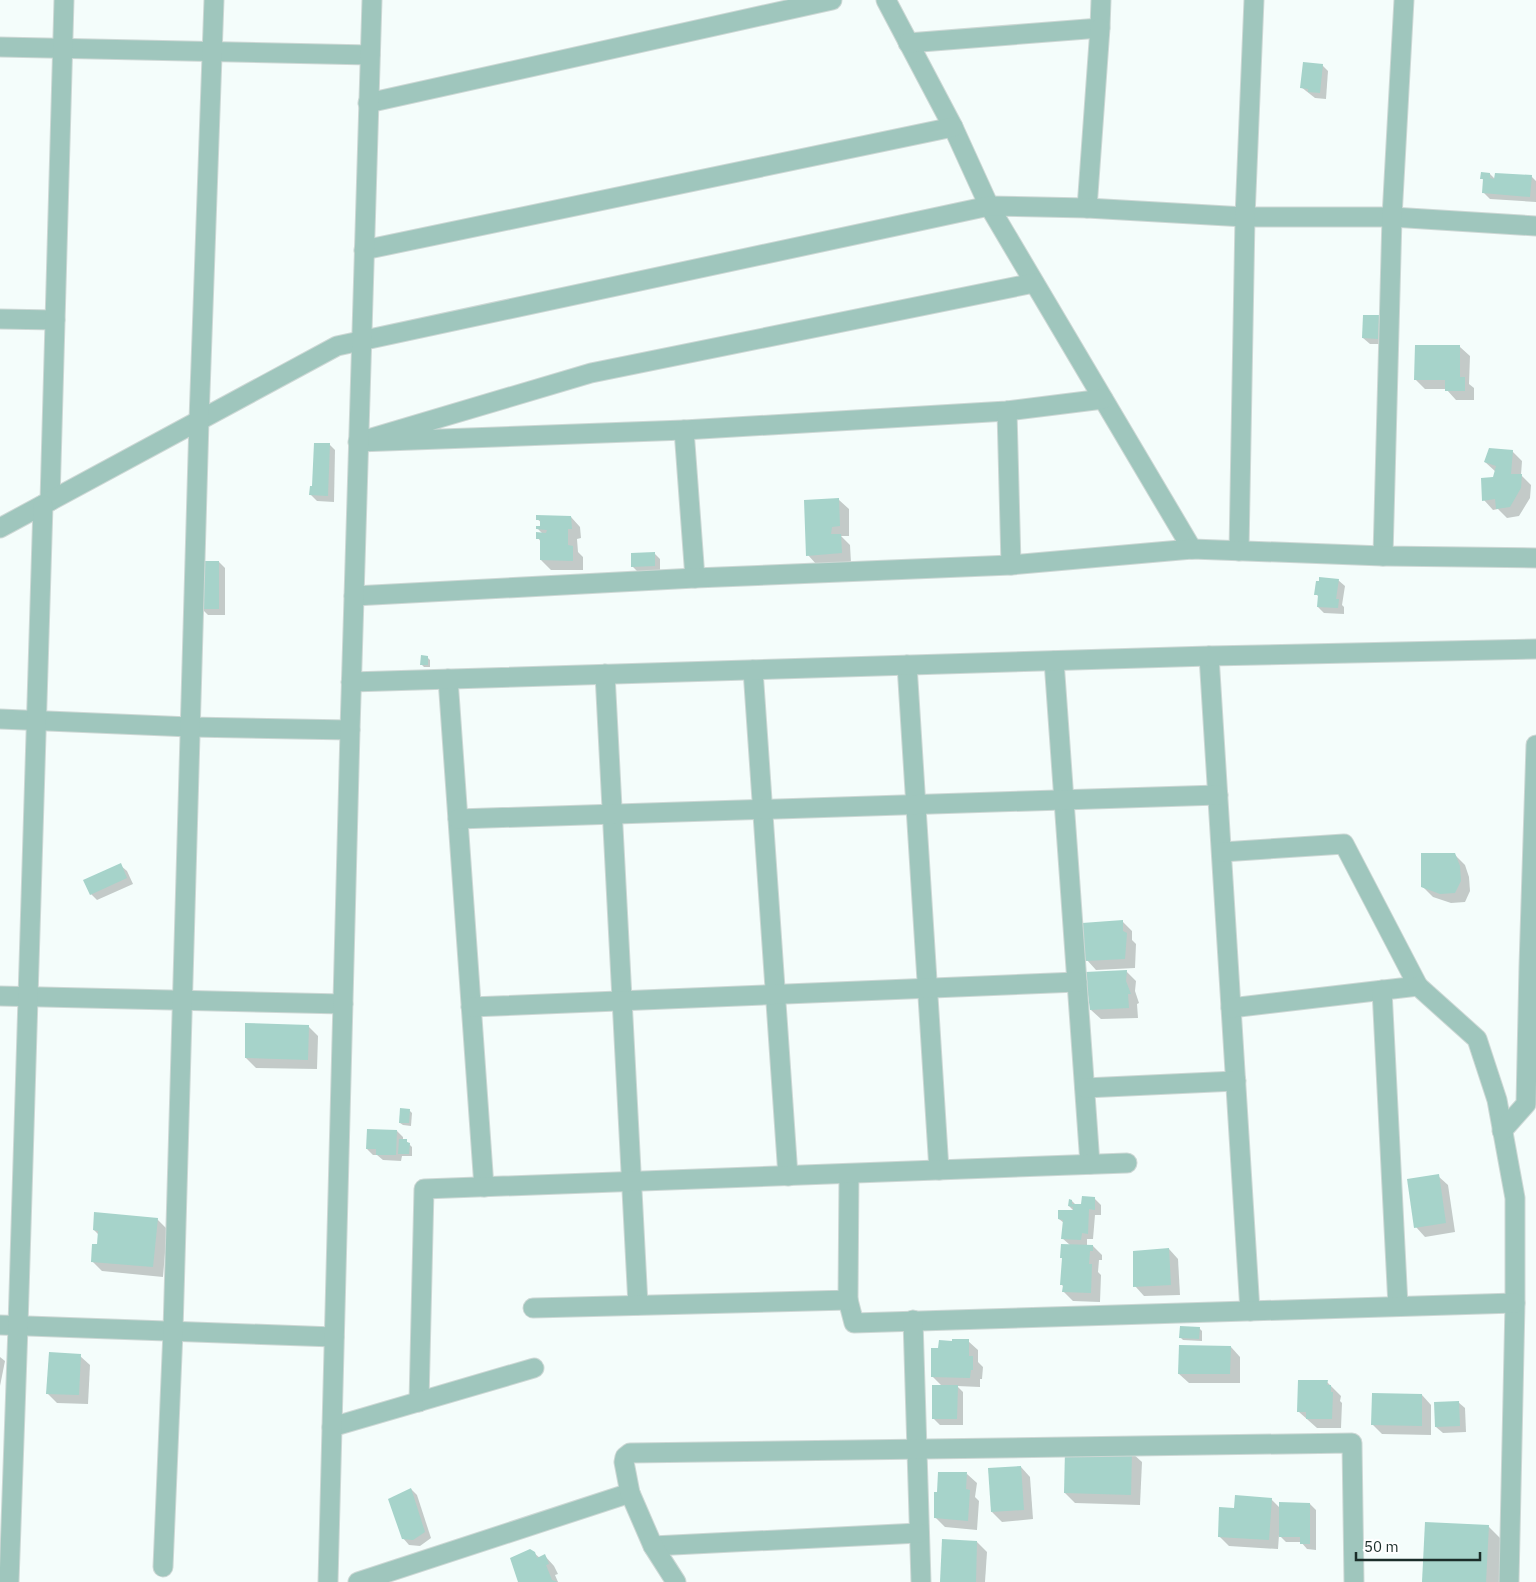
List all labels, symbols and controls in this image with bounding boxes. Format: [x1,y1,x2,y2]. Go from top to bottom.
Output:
scale bar [1356,1530,1480,1562]
text: 50 m [1364,1537,1399,1556]

